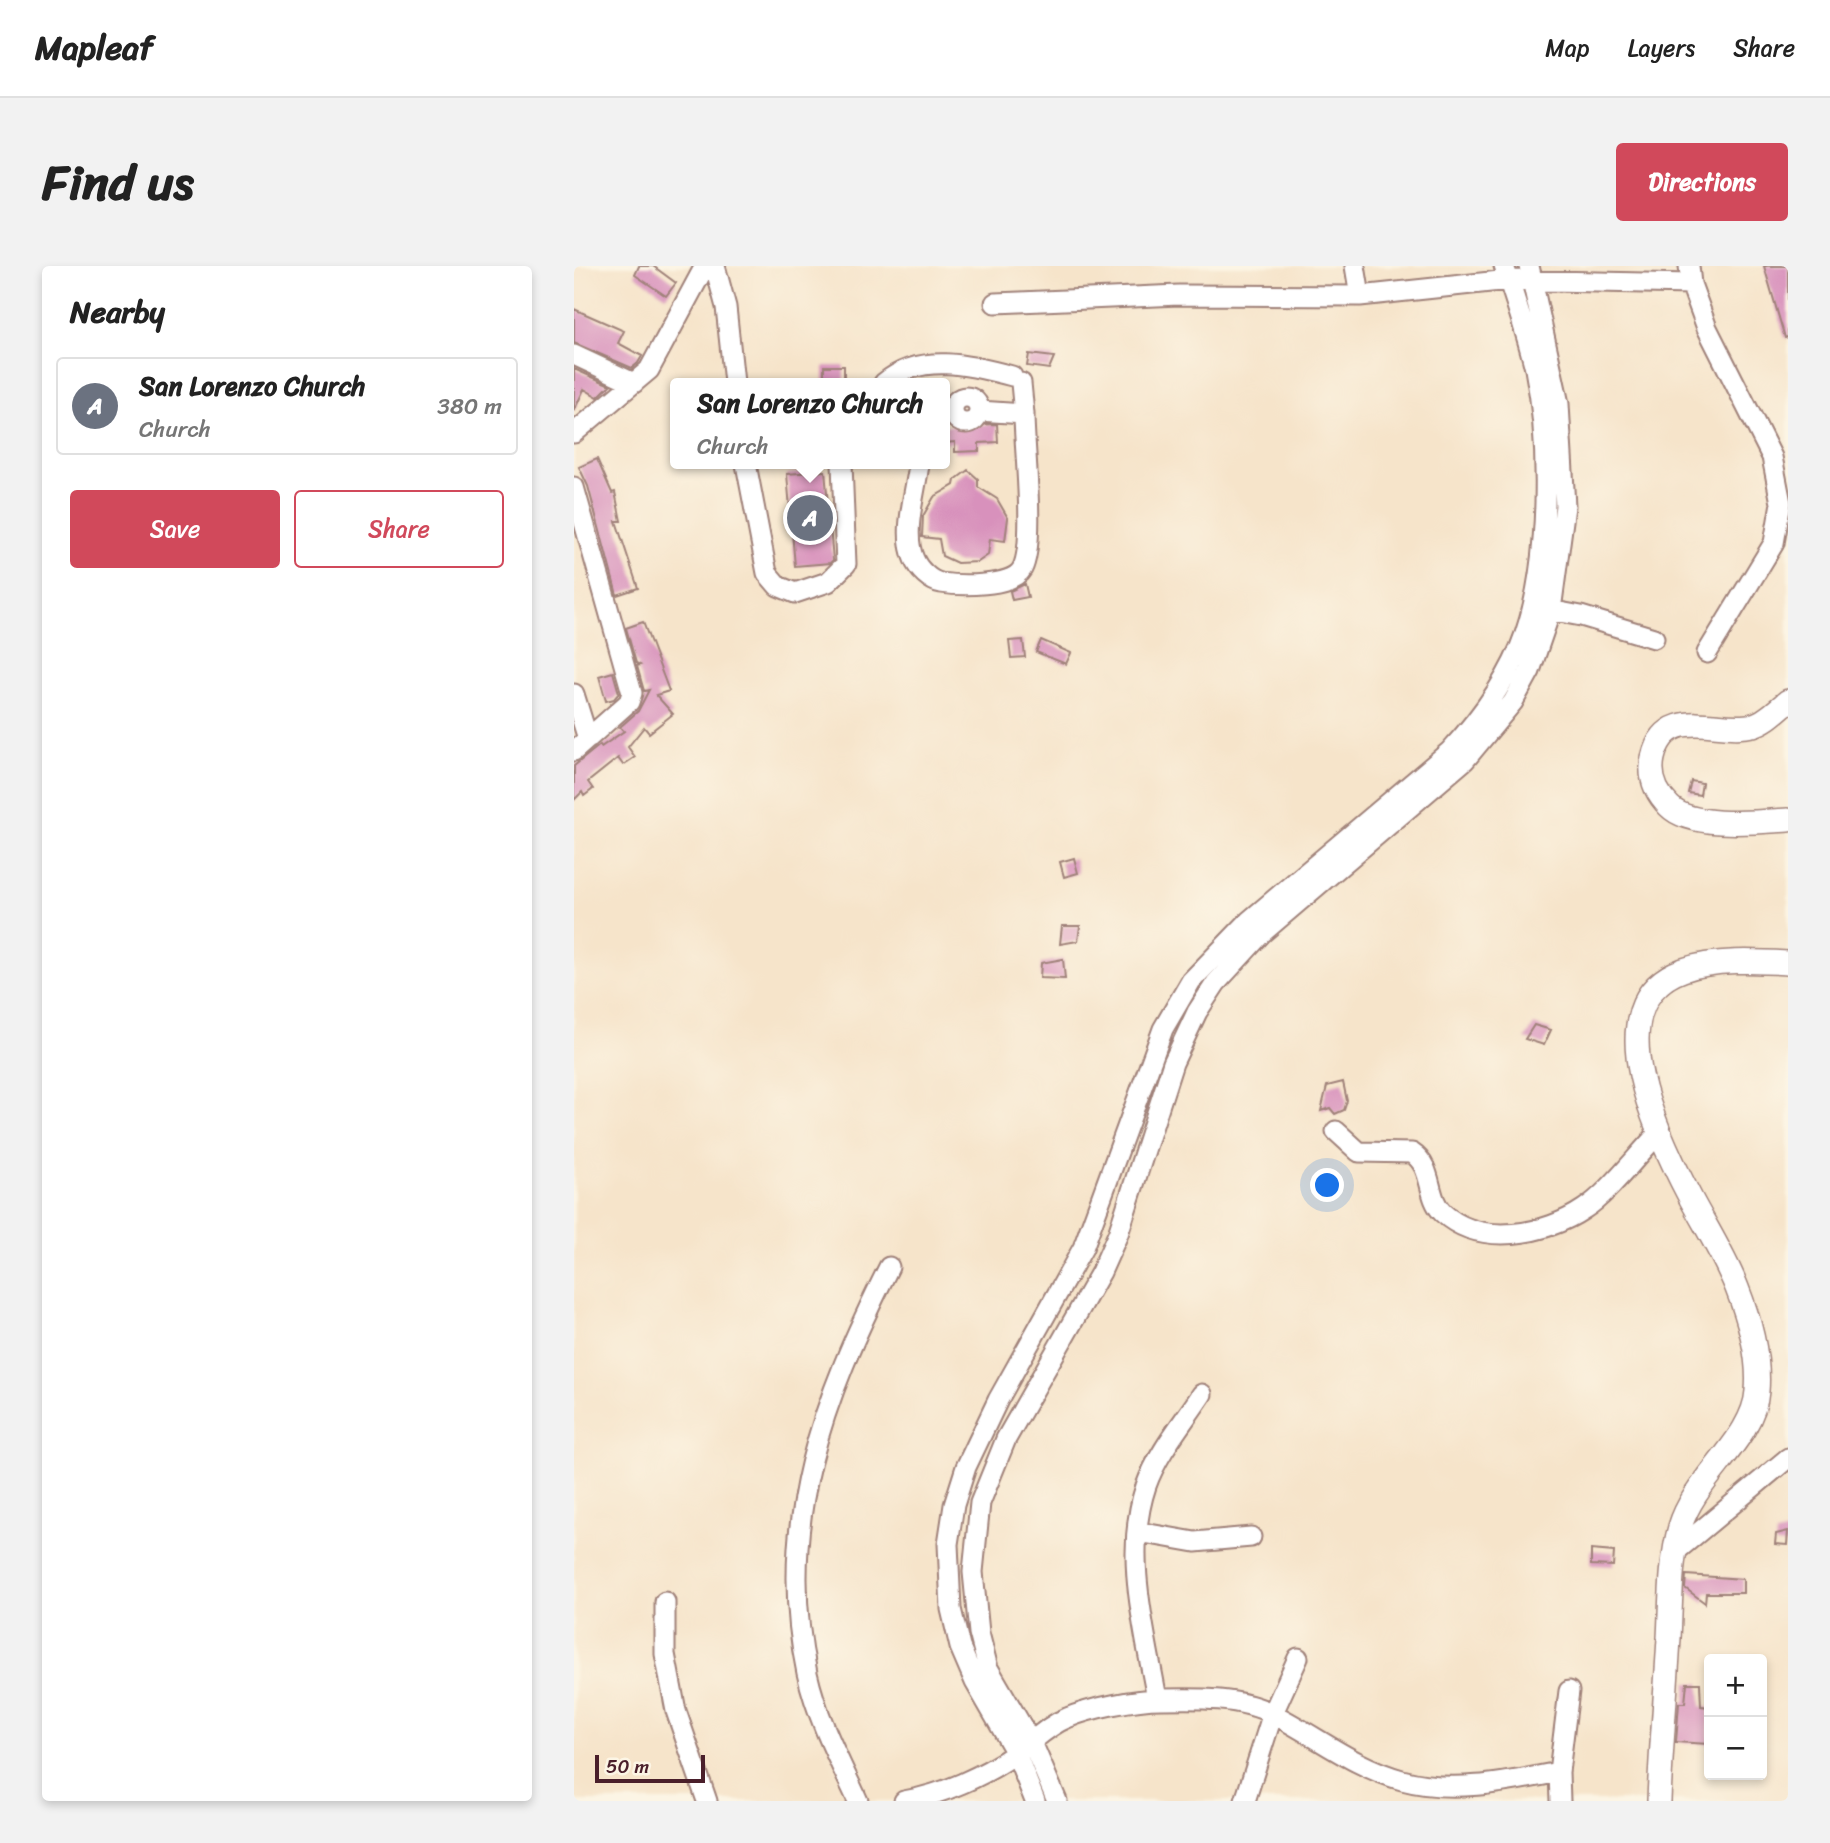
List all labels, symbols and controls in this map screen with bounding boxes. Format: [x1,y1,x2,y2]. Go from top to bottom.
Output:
text: Mapleaf [35,19,153,77]
text: Map [1545,27,1590,69]
text: Layers [1628,27,1695,69]
text: Share [1733,27,1795,69]
text: Find us [42,139,194,226]
button: Directions [1616,143,1788,221]
text: Nearby [70,285,165,339]
text: San Lorenzo Church [139,363,365,409]
popup [670,378,950,469]
text: San Lorenzo Church [697,380,923,426]
text: A [87,386,103,427]
text: 380 m [437,386,502,427]
text: Church [139,409,211,450]
text: Church [697,426,769,467]
button: Save [70,490,280,568]
button: Share [294,490,504,568]
pin: A [787,492,833,544]
your location [1310,1168,1344,1202]
map controls [1704,1654,1767,1780]
button: + [1704,1654,1767,1717]
button: − [1704,1717,1767,1780]
text: 50 m [606,1750,649,1783]
scale bar [595,1752,705,1784]

